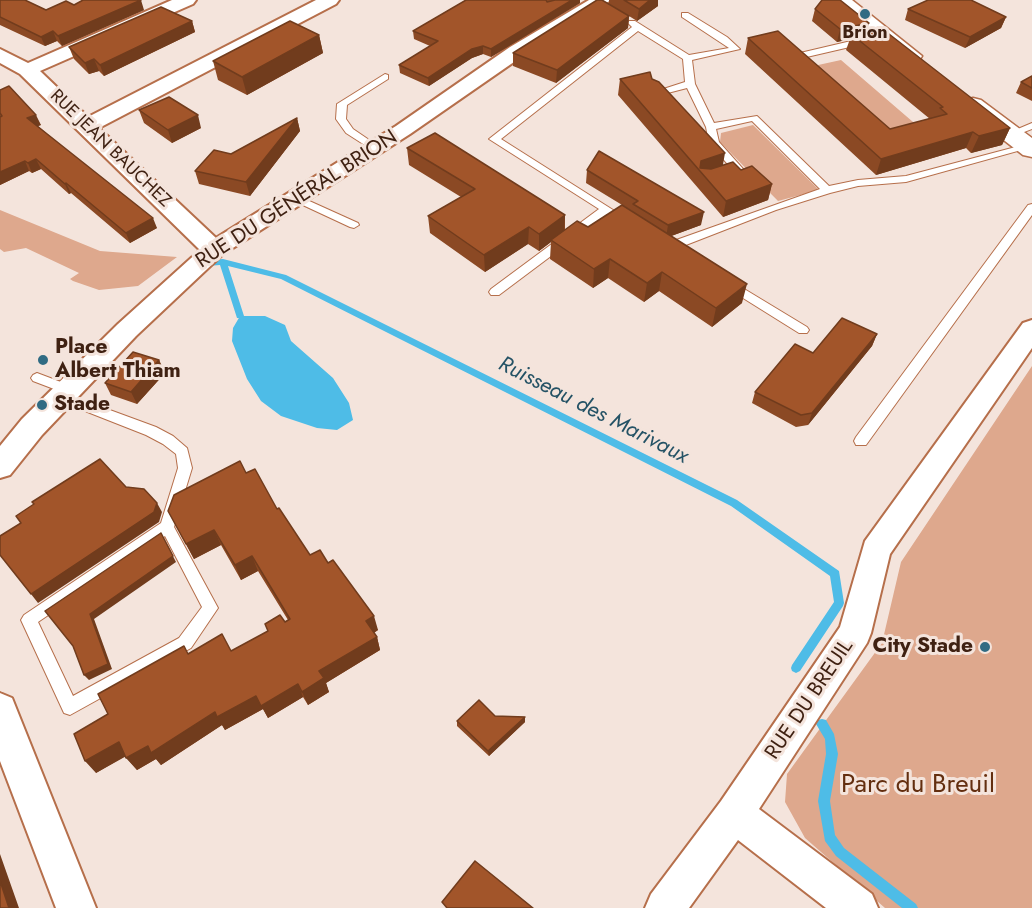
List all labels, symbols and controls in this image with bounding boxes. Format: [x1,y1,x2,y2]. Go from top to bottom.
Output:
marker: Brion [858,7,872,21]
place label: Brion [842,23,888,45]
street label: RUE JEAN BAUCHEZ [45,86,175,212]
street label: RUE DU GÉNÉRAL BRION [192,125,402,275]
place label: Place Albert Thiam [55,335,181,385]
water label: Ruisseau des Marivaux [494,352,692,470]
marker: Place Albert Thiam [36,353,50,367]
place label: Stade [54,392,110,418]
marker: Stade [35,398,49,412]
place label: City Stade [872,634,973,660]
street label: RUE DU BREUIL [761,635,859,765]
marker: City Stade [978,640,992,654]
park label: Parc du Breuil [841,770,995,802]

